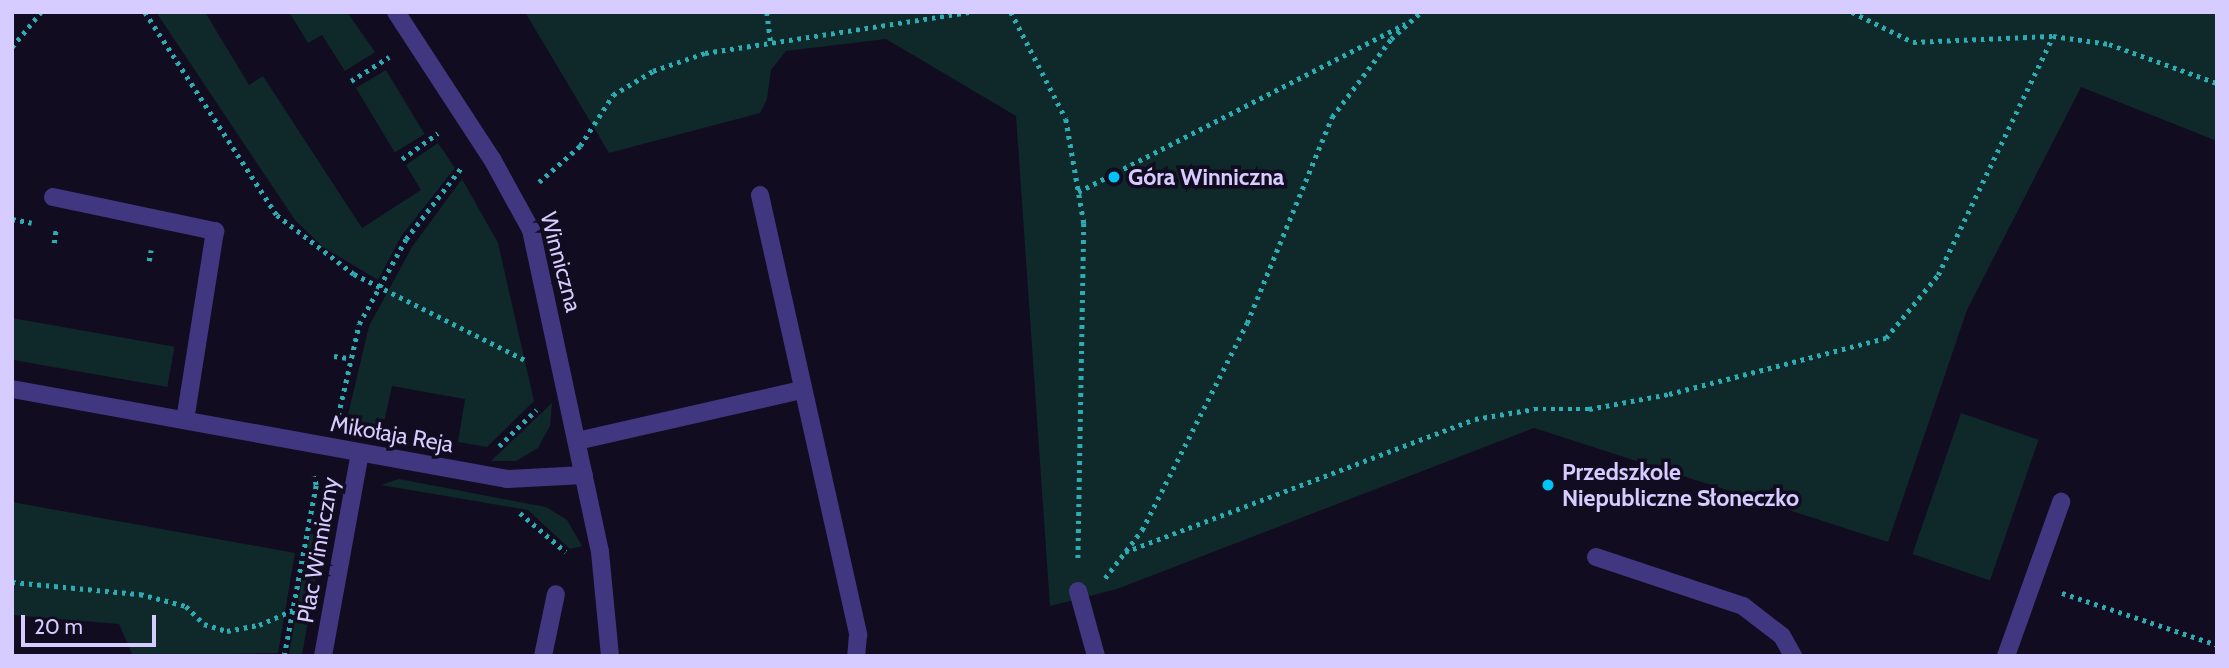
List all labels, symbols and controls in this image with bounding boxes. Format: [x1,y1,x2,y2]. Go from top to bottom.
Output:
place label: Góra Winniczna [1128,163,1284,191]
marker: Góra Winniczna [1106,169,1122,185]
street label: Winniczna [534,209,588,315]
street label: Mikołaja Reja [328,410,456,458]
place label: Przedszkole Niepubliczne Słoneczko [1562,458,1799,512]
street label: Plac Winniczny [292,475,344,625]
marker: Przedszkole Niepubliczne Słoneczko [1540,477,1556,493]
scale bar [24,602,159,646]
text: 20 m [34,614,83,639]

